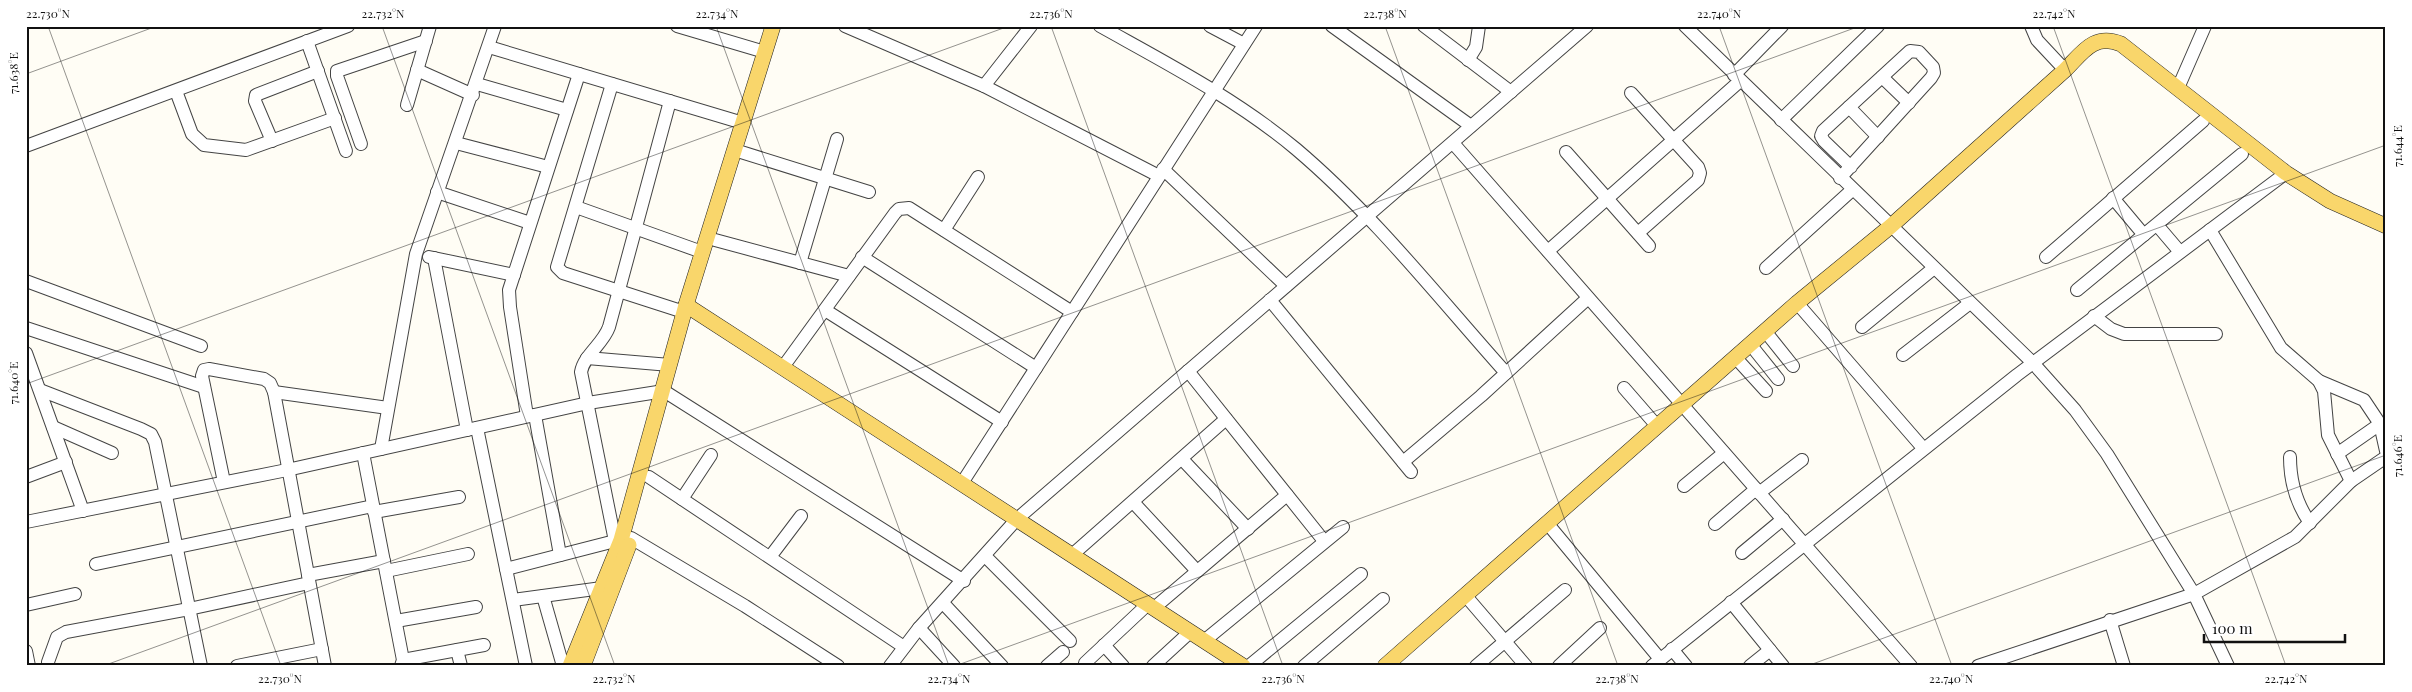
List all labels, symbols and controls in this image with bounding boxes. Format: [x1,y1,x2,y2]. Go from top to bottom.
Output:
text: 22.730°N [26,5,71,21]
text: 22.732°N [362,5,405,21]
text: 22.734°N [696,5,739,21]
text: 22.736°N [1029,5,1073,21]
text: 22.738°N [1363,5,1407,21]
text: 22.740°N [1697,5,1742,21]
text: 22.742°N [2033,5,2076,21]
text: 71.638°E [5,52,21,94]
text: 71.644°E [2389,125,2405,167]
text: 71.640°E [5,362,21,404]
text: 71.646°E [2389,435,2405,477]
scale bar [2204,612,2346,644]
text: 100 m [2212,618,2253,638]
text: 22.730°N [258,670,303,686]
text: 22.732°N [593,670,636,686]
text: 22.734°N [928,670,971,686]
text: 22.736°N [1261,670,1305,686]
text: 22.738°N [1595,670,1639,686]
text: 22.740°N [1929,670,1974,686]
text: 22.742°N [2265,670,2308,686]

